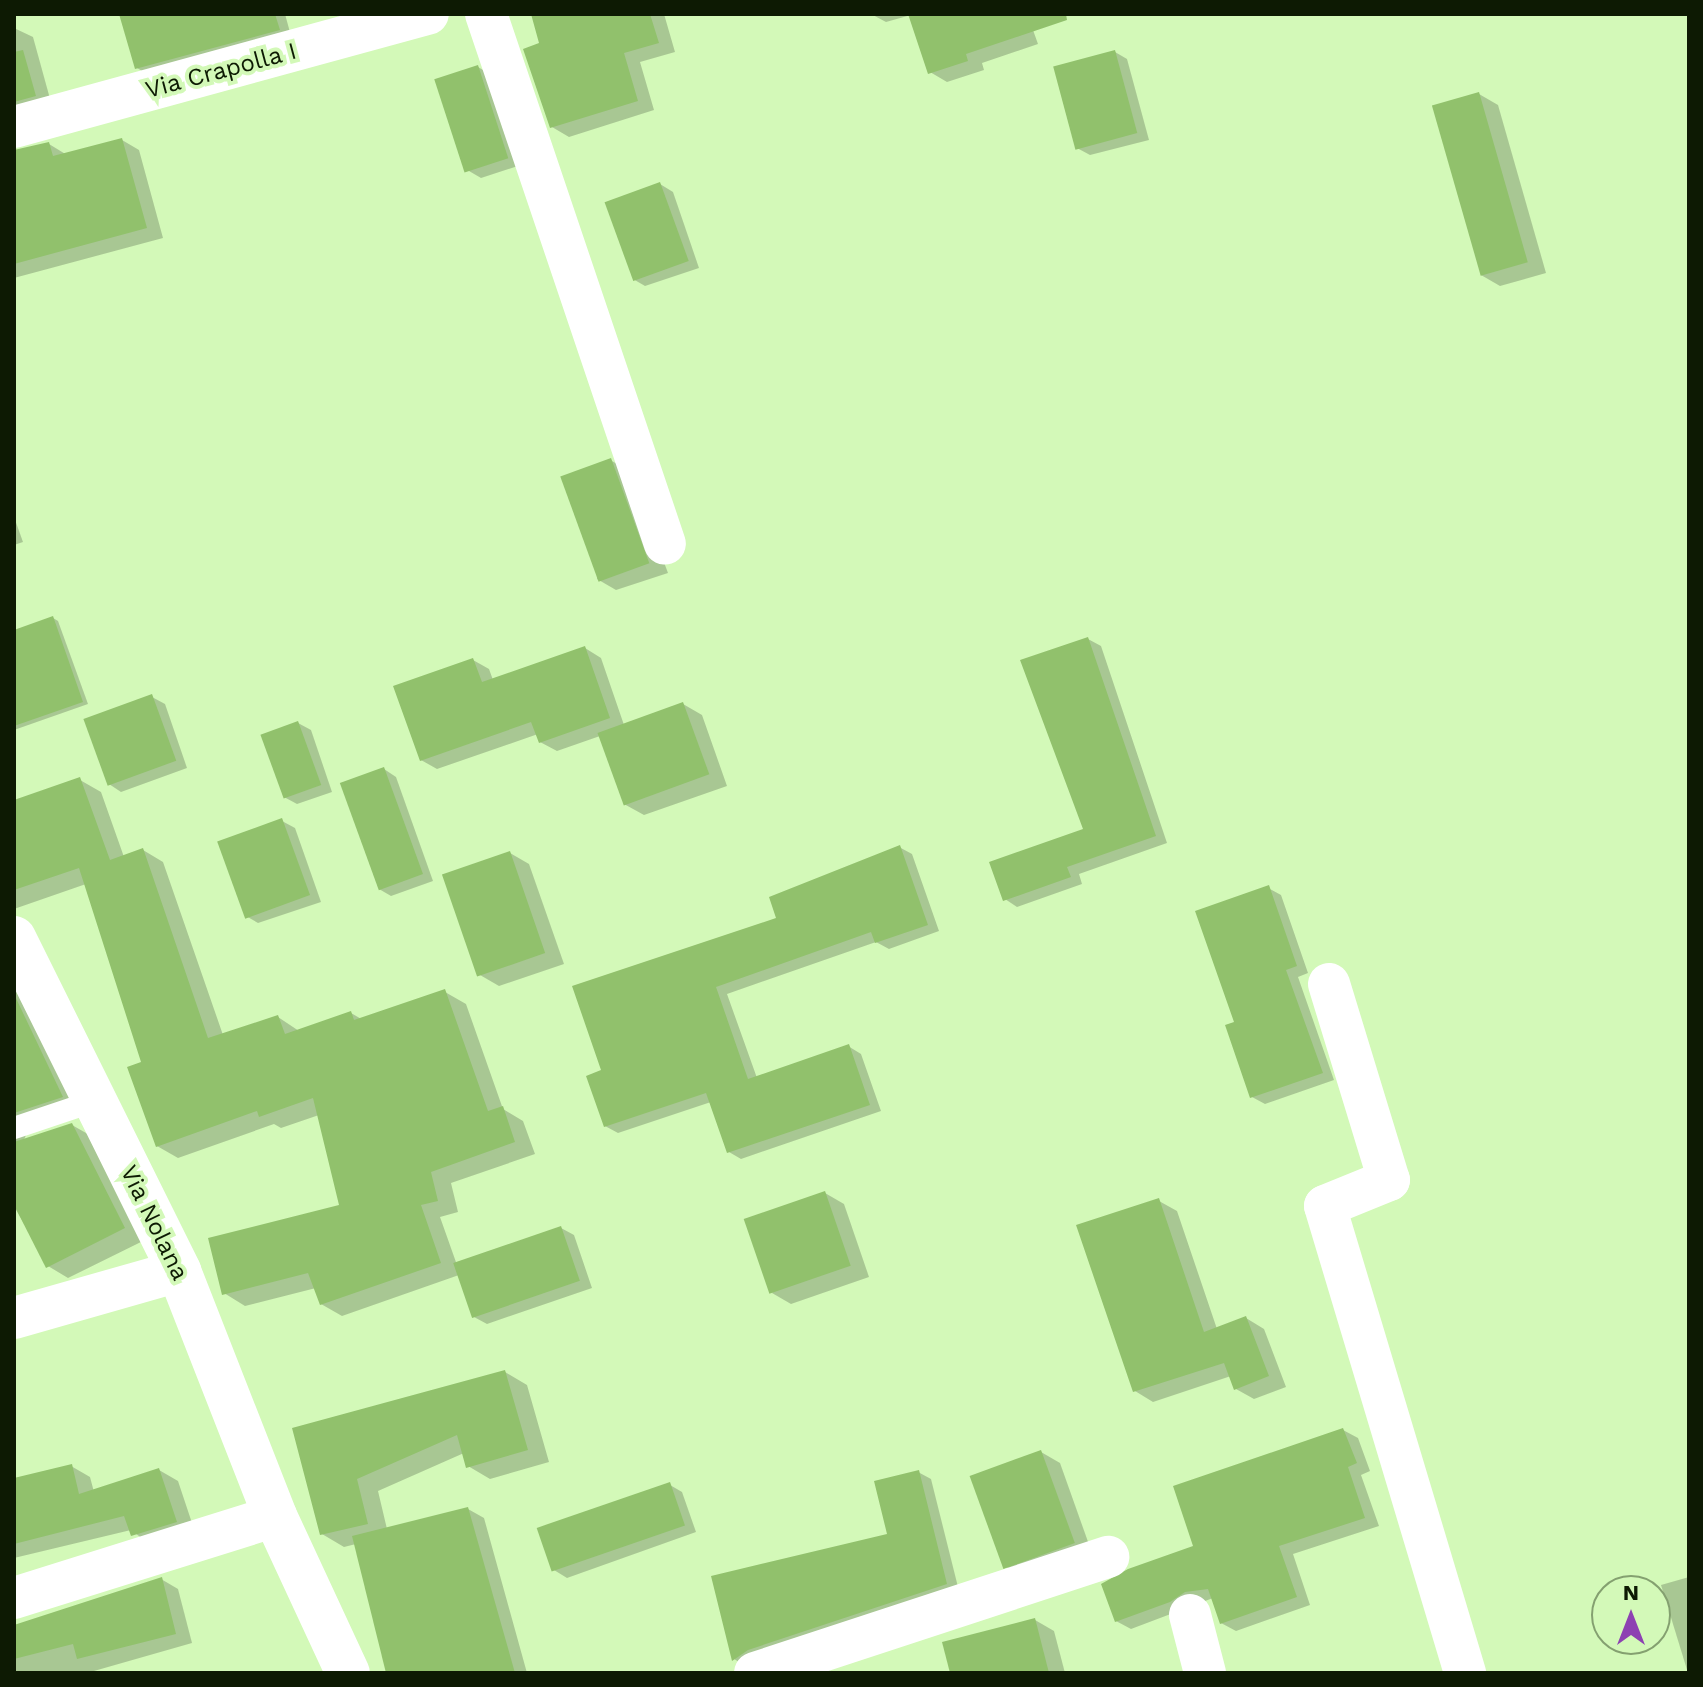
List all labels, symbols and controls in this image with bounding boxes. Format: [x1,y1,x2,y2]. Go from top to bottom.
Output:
street label: Via Crapolla I [142,37,300,105]
street label: Via Nolana [114,1161,194,1285]
north arrow [1591,1575,1671,1655]
text: N [1623,1580,1639,1605]

